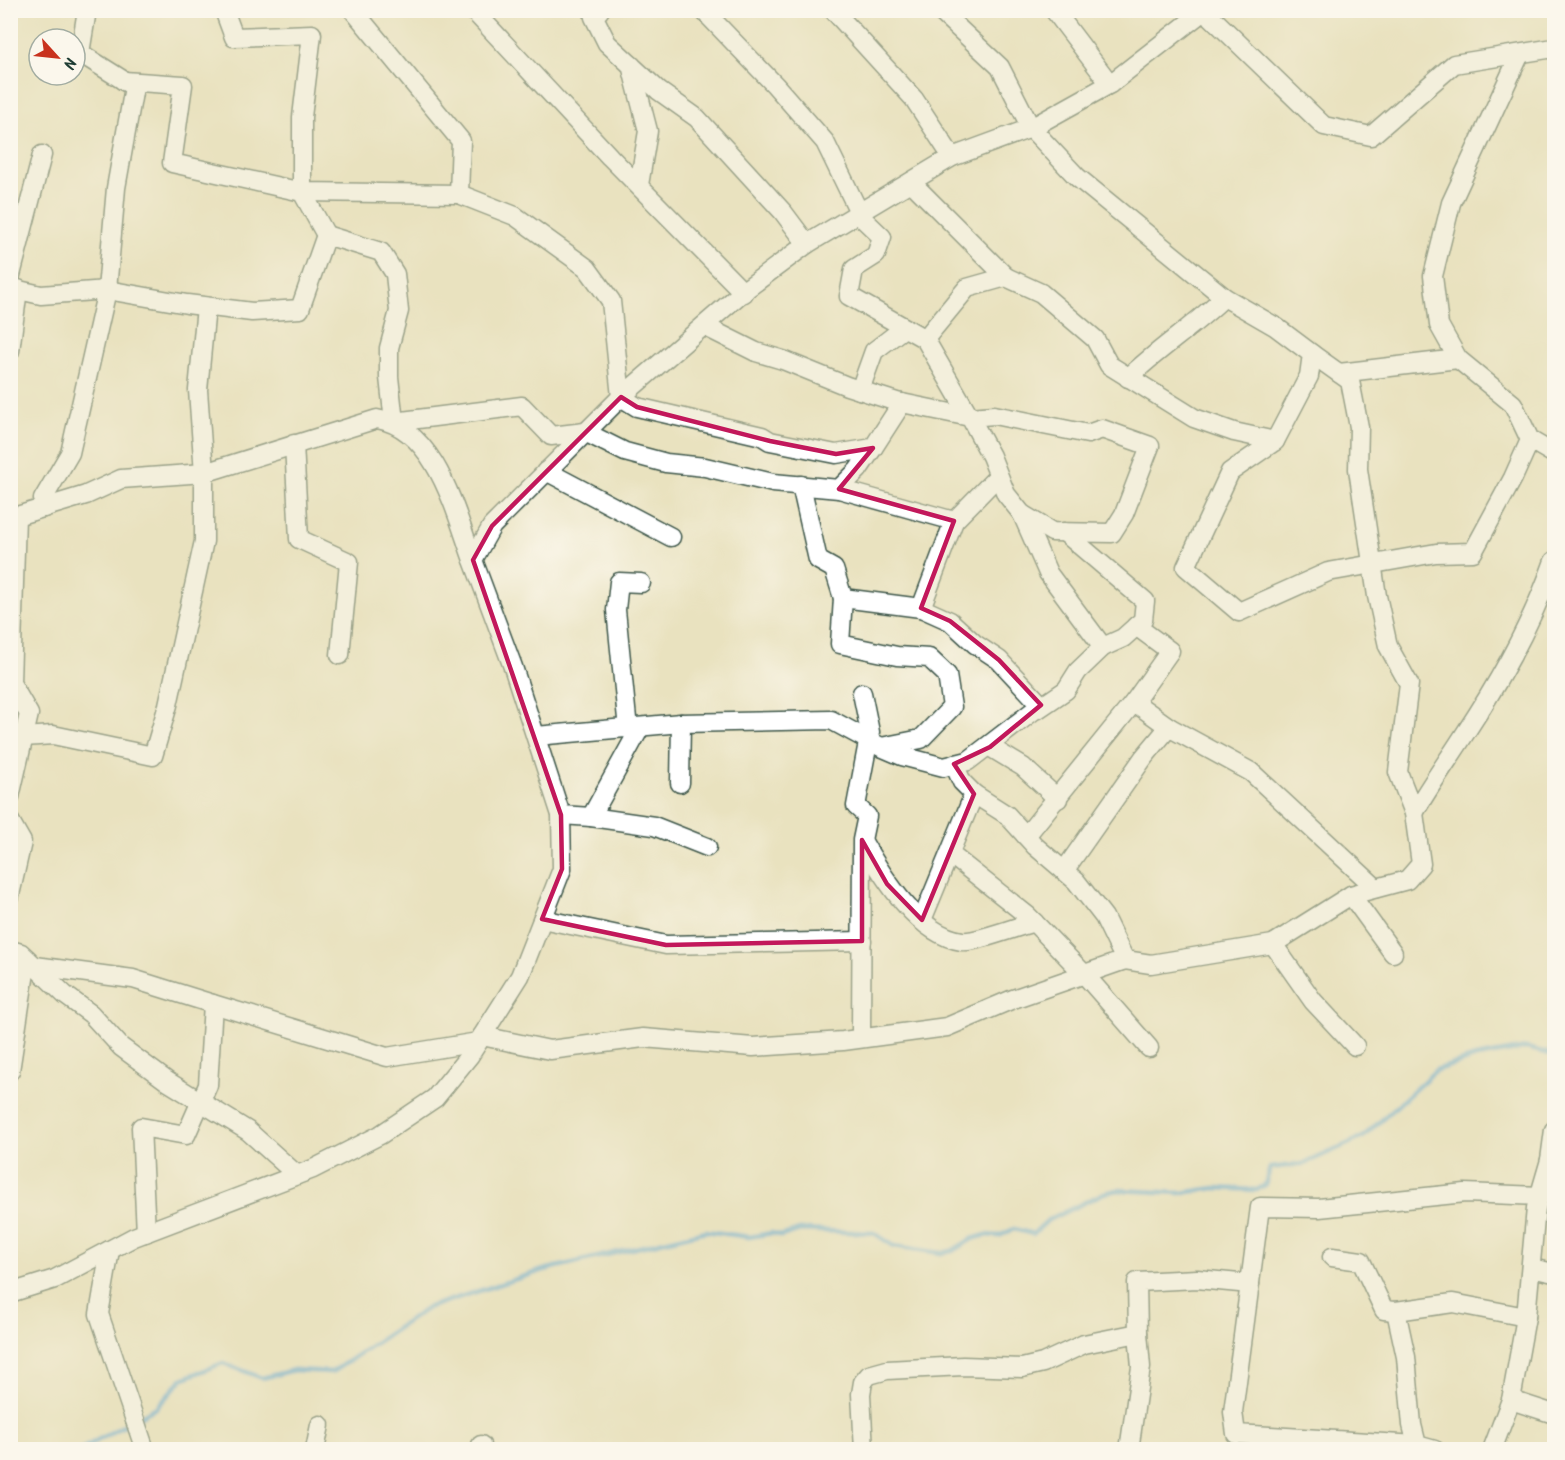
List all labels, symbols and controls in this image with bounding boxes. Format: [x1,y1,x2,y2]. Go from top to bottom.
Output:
north arrow [27,27,87,87]
text: N [56,53,82,73]

